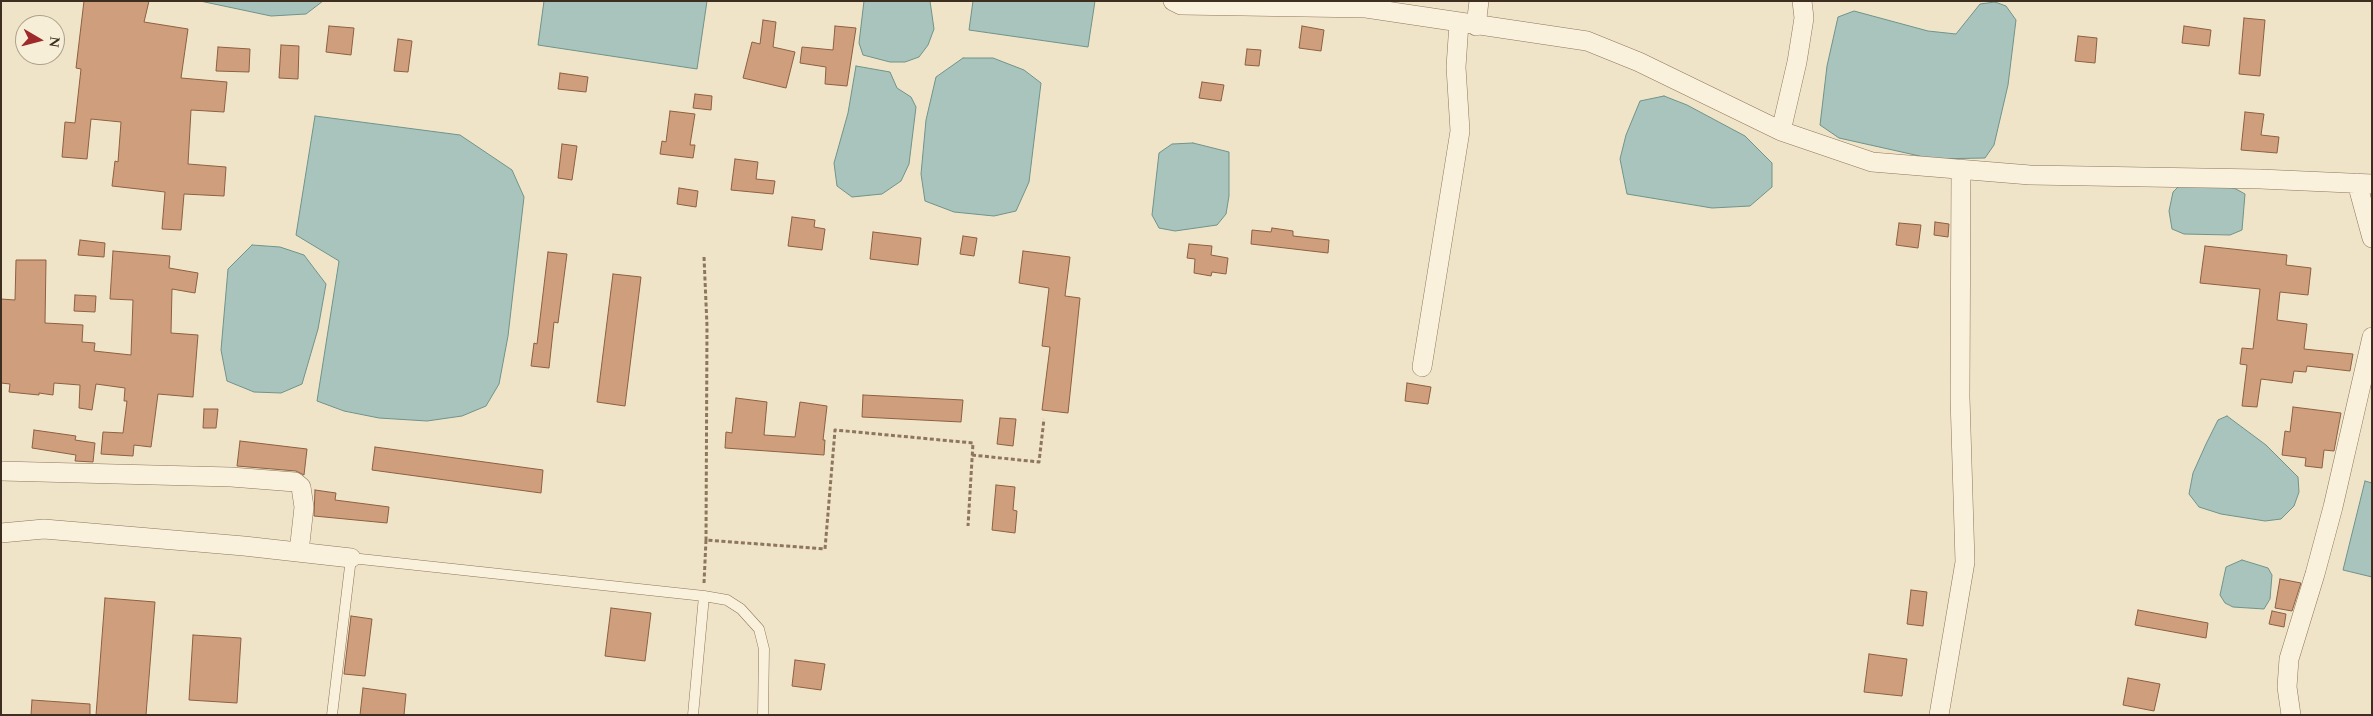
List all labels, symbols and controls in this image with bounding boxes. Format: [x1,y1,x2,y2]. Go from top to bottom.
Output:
north arrow [15,15,65,65]
text: N [43,35,66,49]

